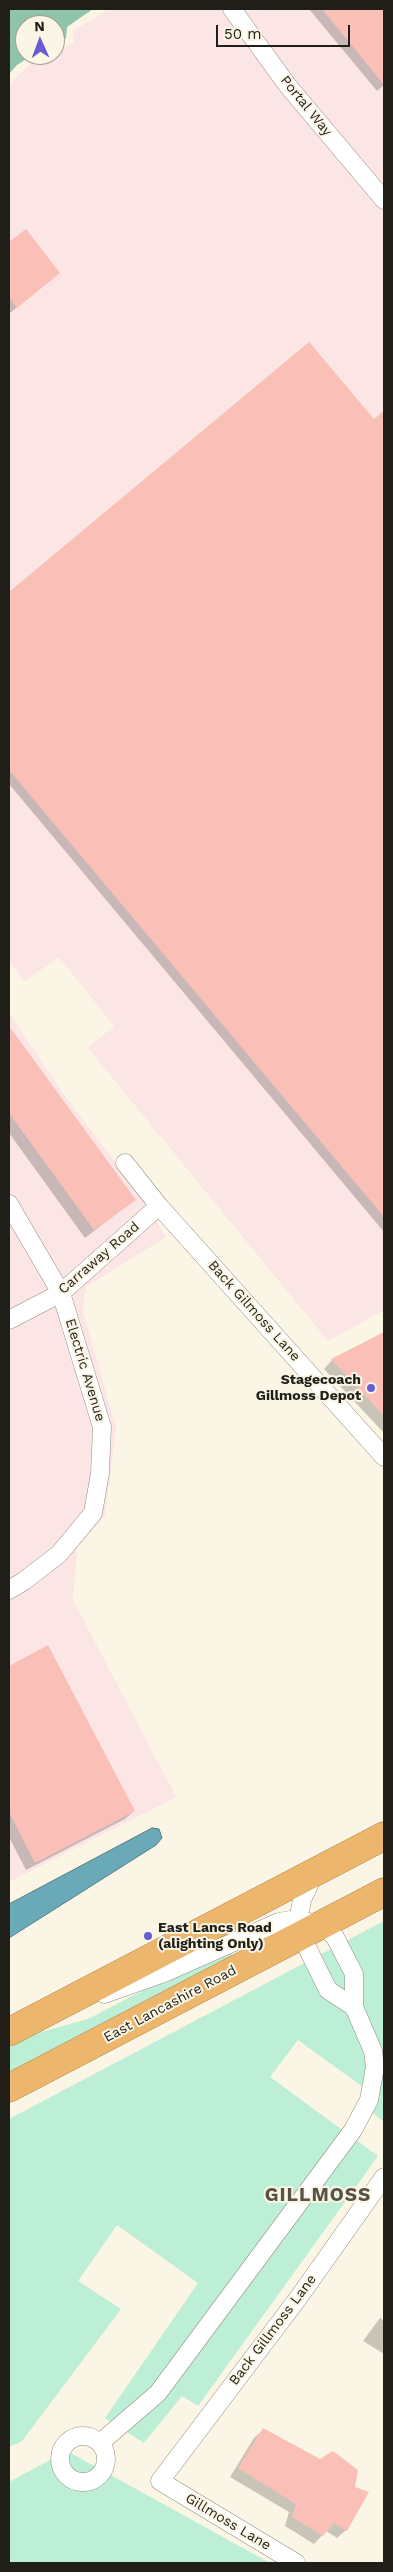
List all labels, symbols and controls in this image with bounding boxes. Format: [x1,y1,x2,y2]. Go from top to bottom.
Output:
north arrow [15,15,65,65]
scale bar [218,15,352,47]
text: N [34,18,45,34]
text: 50 m [224,25,261,43]
street label: Portal Way [277,73,335,139]
street label: Carraway Road [55,1218,143,1298]
street label: Back Gilmoss Lane [204,1257,304,1365]
street label: Electric Avenue [61,1317,109,1423]
place label: Stagecoach Gillmoss Depot [256,1372,361,1404]
marker: Stagecoach Gillmoss Depot [365,1382,377,1394]
place label: East Lancs Road (alighting Only) [158,1920,272,1952]
marker: East Lancs Road (alighting Only) [142,1930,154,1942]
street label: East Lancashire Road [101,1962,239,2046]
district label: GILLMOSS [264,2184,372,2206]
street label: Back Gillmoss Lane [226,2271,320,2389]
street label: Gillmoss Lane [182,2490,274,2554]

